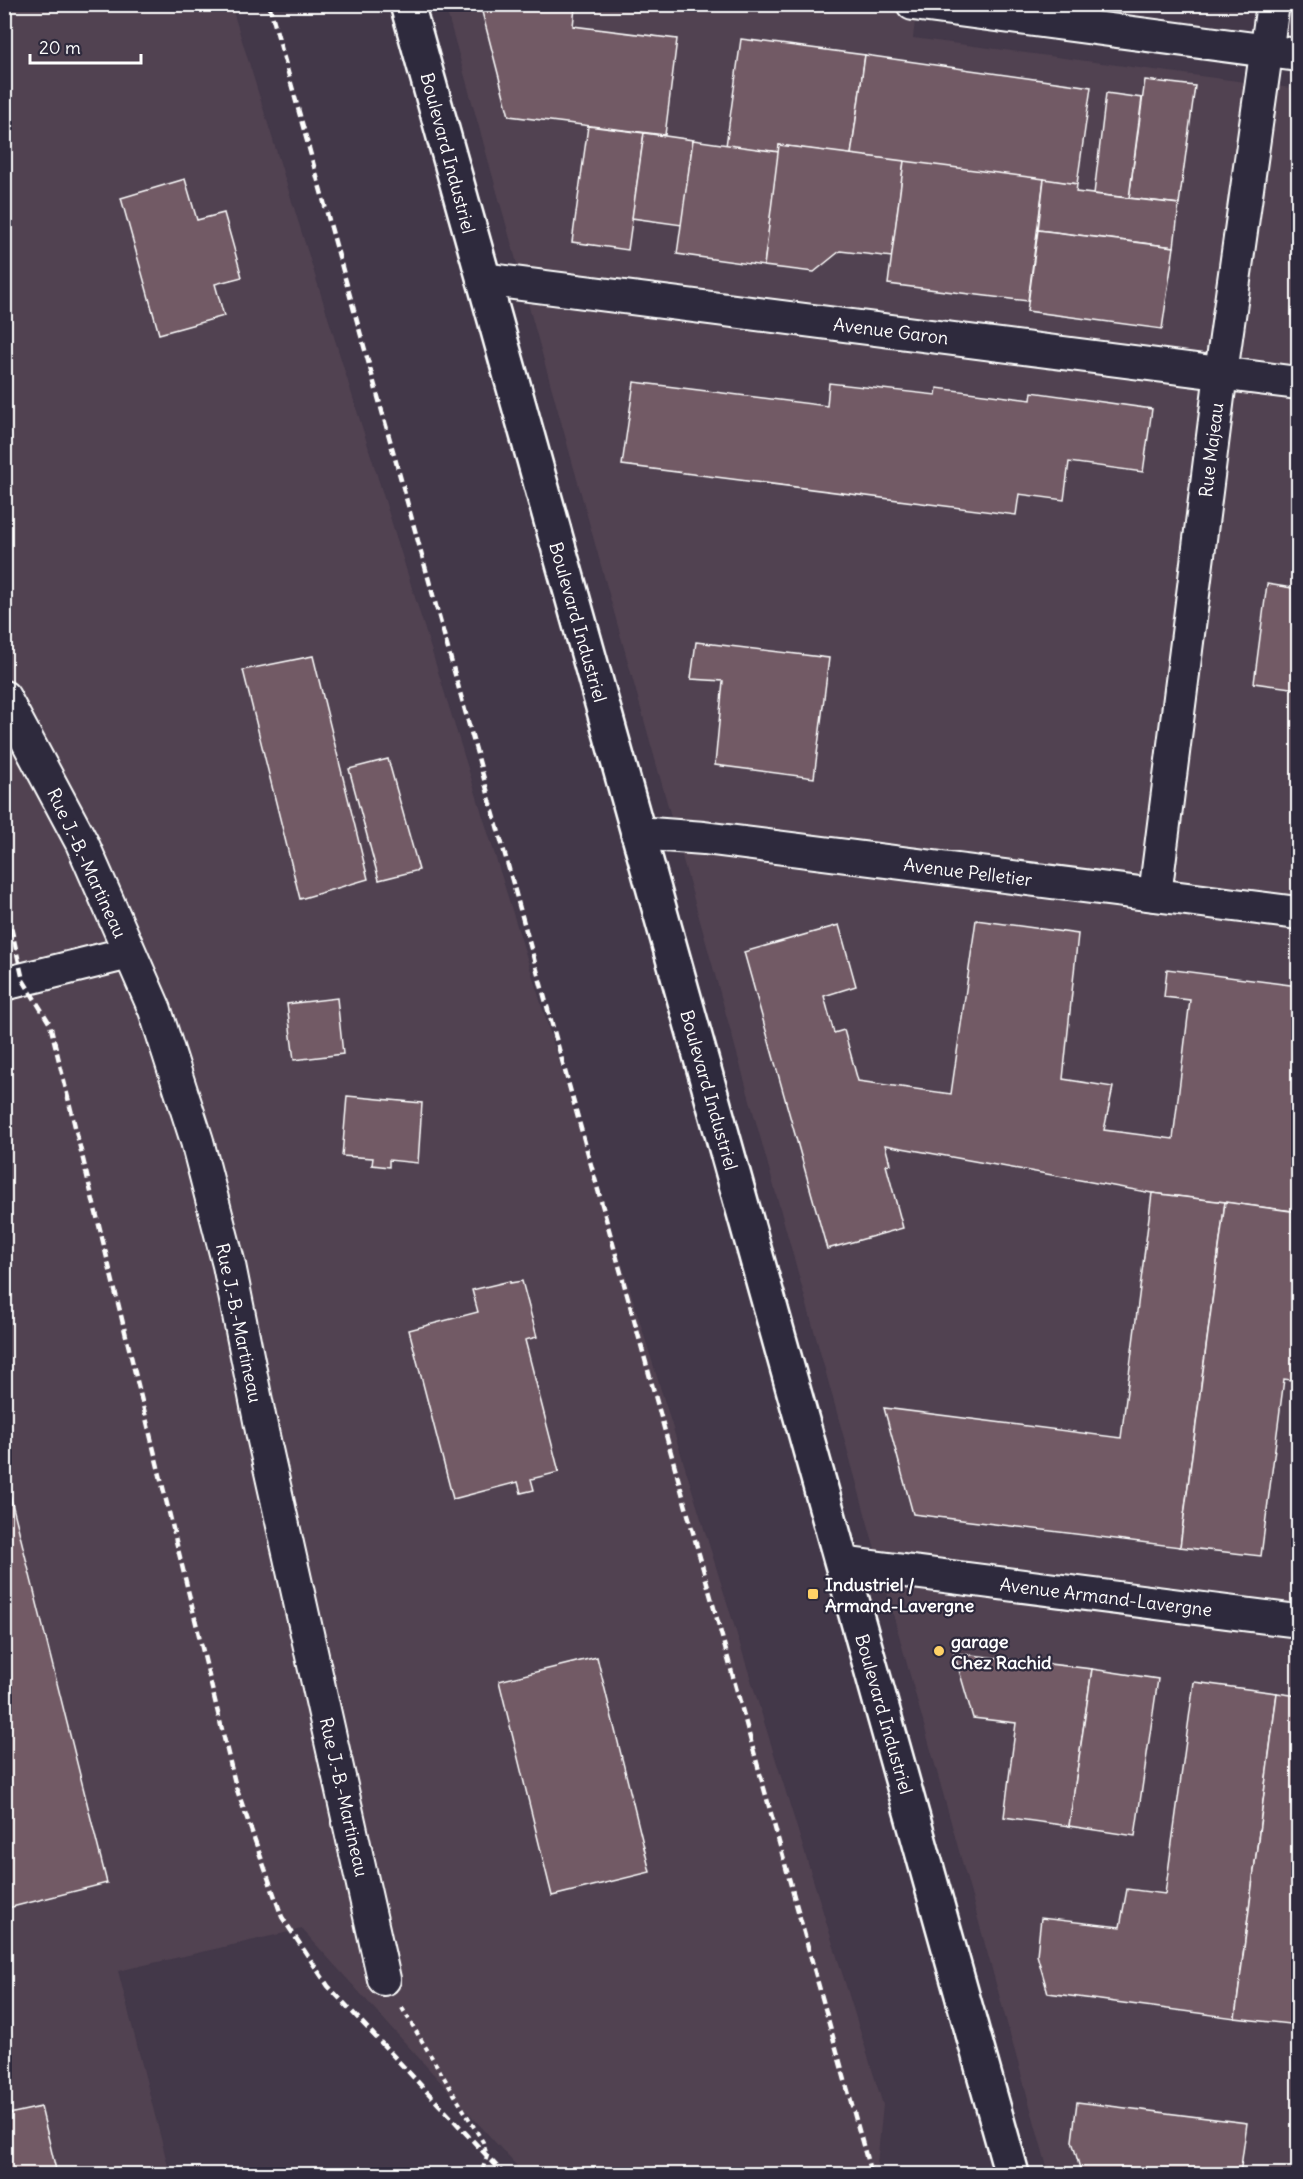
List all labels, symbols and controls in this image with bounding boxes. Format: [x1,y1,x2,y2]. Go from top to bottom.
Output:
scale bar [30,27,141,65]
text: 20 m [39,36,81,59]
street label: Boulevard Industriel [415,70,481,236]
street label: Avenue Garon [832,313,950,349]
street label: Rue Majeau [1194,401,1228,499]
street label: Boulevard Industriel [544,539,612,705]
street label: Rue J.-B.-Martineau [42,784,132,942]
street label: Avenue Pelletier [902,853,1034,891]
street label: Boulevard Industriel [675,1007,743,1173]
street label: Rue J.-B.-Martineau [211,1241,267,1405]
place label: Industriel / Armand-Lavergne [825,1573,974,1617]
street label: Avenue Armand-Lavergne [999,1573,1213,1621]
marker: Industriel / Armand-Lavergne [806,1587,820,1601]
place label: garage Chez Rachid [951,1630,1052,1674]
street label: Boulevard Industriel [850,1631,918,1797]
marker: garage Chez Rachid [932,1644,946,1658]
street label: Rue J.-B.-Martineau [315,1715,373,1879]

